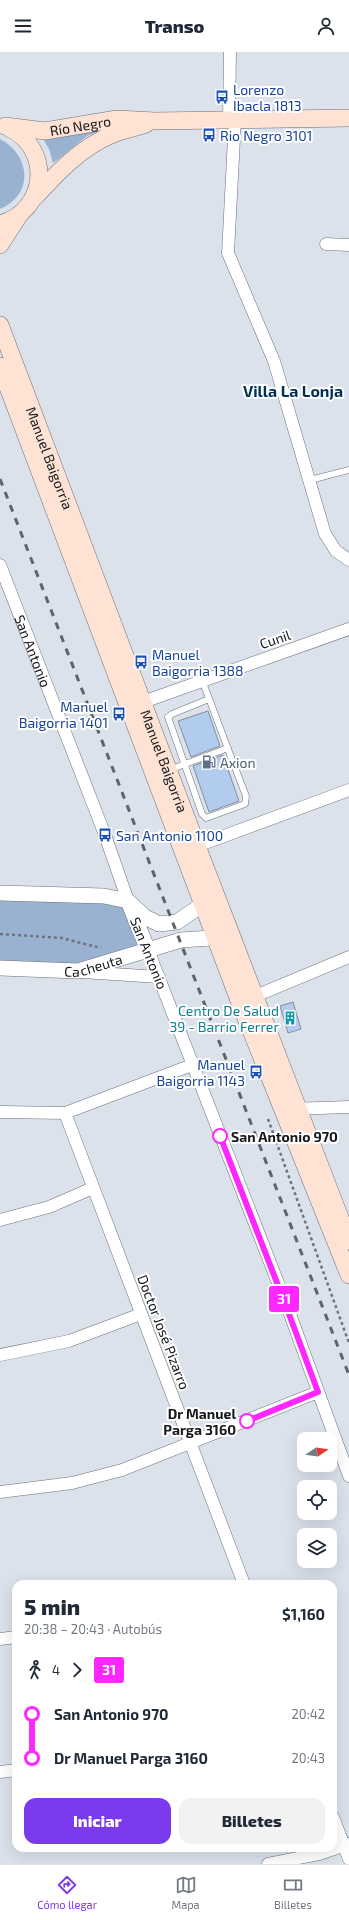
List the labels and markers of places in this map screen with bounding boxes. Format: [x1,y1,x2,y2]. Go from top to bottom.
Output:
place label: Lorenzo Ibacla 1813 [233,81,302,114]
bus stop icon: Lorenzo Ibacla 1813 [214,89,230,105]
bus stop icon: Rio Negro 3101 [201,127,217,143]
place label: Rio Negro 3101 [220,127,312,144]
place label: Manuel Baigorria 1388 [152,646,243,679]
bus stop icon: Manuel Baigorria 1388 [133,654,149,670]
place label: Manuel Baigorria 1401 [19,698,109,731]
bus stop icon: Manuel Baigorria 1401 [111,706,127,722]
fuel station icon: Axion [201,754,217,770]
place label: Axion [220,754,256,771]
bus stop icon: San Antonio 1100 [97,827,113,843]
place label: San Antonio 1100 [116,827,223,844]
place label: Centro De Salud 39 - Barrio Ferrer [170,1002,279,1035]
building icon: Centro De Salud 39 - Barrio Ferrer [282,1010,298,1026]
place label: Manuel Baigorria 1143 [156,1056,246,1089]
bus stop icon: Manuel Baigorria 1143 [248,1064,264,1080]
marker: San Antonio 970 [212,1128,228,1144]
place label: San Antonio 970 [231,1128,338,1145]
place label: Dr Manuel Parga 3160 [163,1405,236,1438]
marker: Dr Manuel Parga 3160 [239,1413,255,1429]

